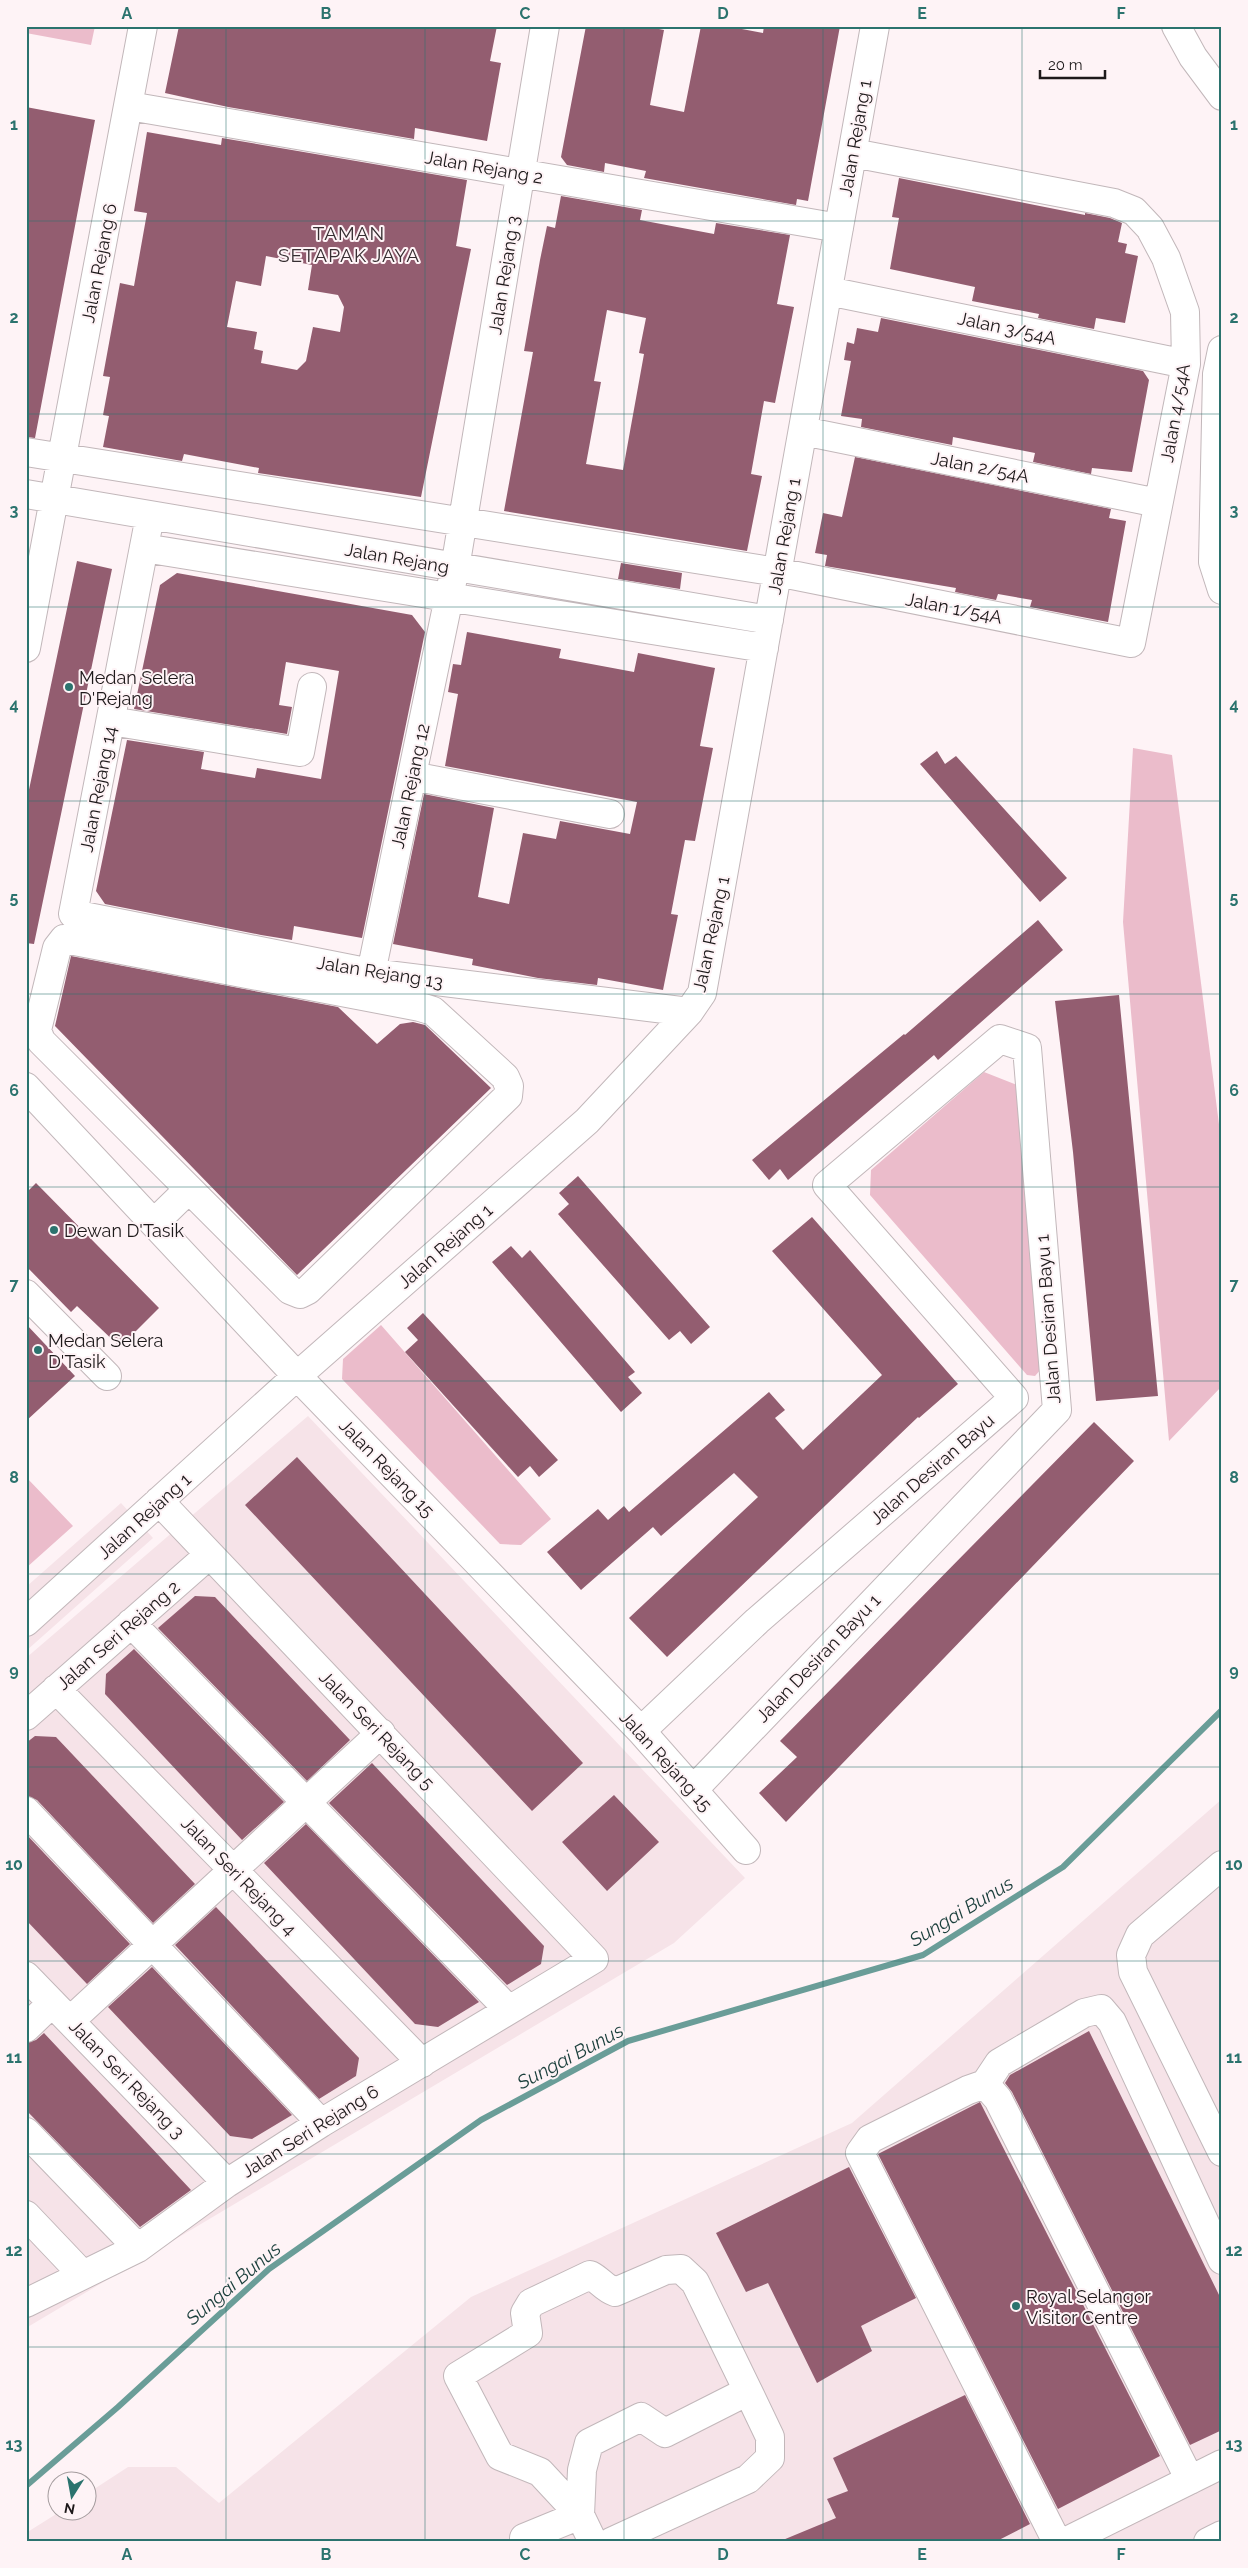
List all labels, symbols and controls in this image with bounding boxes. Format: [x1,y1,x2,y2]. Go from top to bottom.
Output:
text: A [122,4,133,23]
text: B [321,4,332,23]
text: C [520,4,531,23]
text: D [717,4,729,23]
text: E [917,4,927,23]
text: F [1116,4,1126,23]
scale bar [1040,48,1106,80]
text: 20 m [1048,56,1083,74]
street label: Jalan Rejang 1 [834,78,876,198]
text: 1 [10,115,18,134]
text: 1 [1230,115,1238,134]
street label: Jalan Rejang 2 [423,146,545,188]
street label: Jalan Rejang 6 [77,201,121,324]
street label: Jalan Rejang 3 [484,214,524,336]
district label: TAMAN SETAPAK JAYA [278,222,420,266]
street label: Jalan 3/54A [956,307,1058,349]
text: 2 [9,308,19,327]
text: 2 [1229,308,1239,327]
street label: Jalan 4/54A [1156,362,1194,464]
street label: Jalan 2/54A [929,447,1031,487]
street label: Jalan Rejang 1 [763,476,805,596]
text: 3 [10,501,19,520]
text: 3 [1230,501,1239,520]
street label: Jalan Rejang [343,538,451,578]
street label: Jalan 1/54A [904,588,1004,628]
place label: Medan Selera D'Rejang [79,667,194,709]
marker: Medan Selera D'Rejang [63,681,75,693]
text: 4 [9,695,19,714]
text: 4 [1229,695,1239,714]
street label: Jalan Rejang 12 [386,722,434,850]
street label: Jalan Rejang 14 [76,724,121,854]
street label: Jalan Rejang 1 [688,874,734,994]
text: 5 [10,888,19,907]
text: 5 [1230,888,1239,907]
street label: Jalan Rejang 13 [315,952,445,992]
text: 6 [9,1081,19,1100]
text: 6 [1229,1081,1239,1100]
street label: Jalan Rejang 1 [394,1199,497,1293]
place label: Dewan D'Tasik [64,1220,184,1241]
marker: Dewan D'Tasik [48,1224,60,1236]
street label: Jalan Desiran Bayu 1 [1032,1233,1064,1404]
text: 7 [10,1275,19,1294]
text: 7 [1230,1275,1239,1294]
place label: Medan Selera D'Tasik [48,1330,163,1372]
marker: Medan Selera D'Tasik [32,1344,44,1356]
street label: Jalan Desiran Bayu [866,1409,998,1529]
street label: Jalan Rejang 15 [335,1415,439,1521]
text: 8 [9,1468,19,1487]
text: 8 [1229,1468,1239,1487]
street label: Jalan Rejang 1 [93,1469,195,1563]
street label: Jalan Seri Rejang 2 [52,1576,184,1694]
street label: Jalan Desiran Bayu 1 [752,1589,885,1726]
text: 9 [9,1661,19,1680]
text: 9 [1229,1661,1239,1680]
street label: Jalan Seri Rejang 5 [315,1666,439,1794]
street label: Jalan Rejang 15 [615,1707,717,1816]
street label: Jalan Seri Rejang 4 [177,1812,301,1940]
text: 10 [5,1855,23,1874]
text: 10 [1225,1855,1243,1874]
water label: Sungai Bunus [904,1871,1017,1951]
street label: Jalan Seri Rejang 3 [65,2016,189,2142]
water label: Sungai Bunus [512,2019,627,2094]
text: 11 [6,2048,22,2067]
text: 11 [1226,2048,1242,2067]
street label: Jalan Seri Rejang 6 [238,2080,382,2182]
water label: Sungai Bunus [180,2237,285,2330]
text: 12 [6,2241,22,2260]
text: 12 [1226,2241,1242,2260]
place label: Royal Selangor Visitor Centre [1026,2286,1152,2328]
marker: Royal Selangor Visitor Centre [1010,2300,1022,2312]
text: 13 [6,2435,22,2454]
text: 13 [1226,2435,1242,2454]
north arrow [48,2470,98,2520]
text: N [63,2500,76,2518]
text: A [122,2545,133,2564]
text: B [321,2545,332,2564]
text: C [520,2545,531,2564]
text: D [717,2545,729,2564]
text: E [917,2545,927,2564]
text: F [1116,2545,1126,2564]

